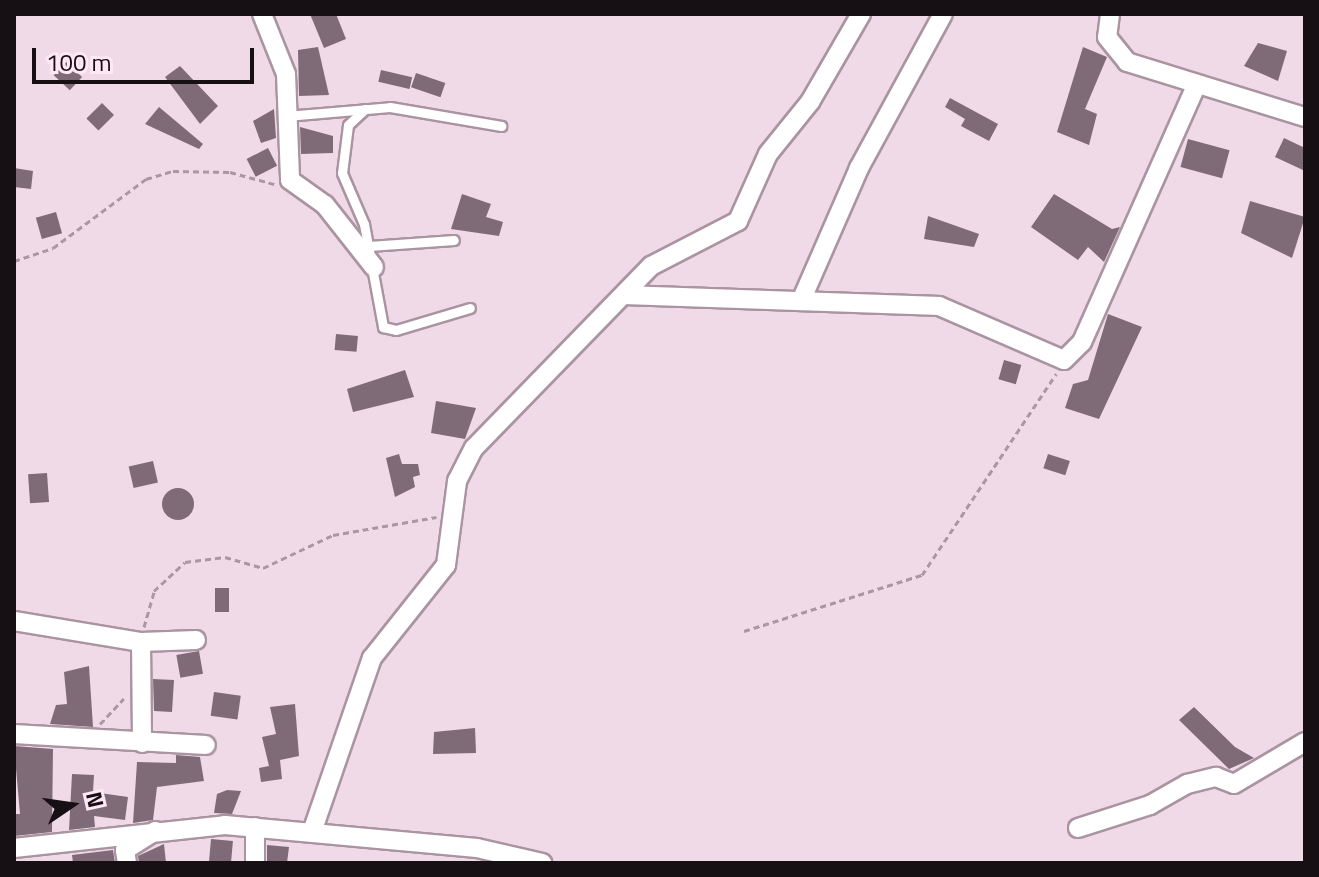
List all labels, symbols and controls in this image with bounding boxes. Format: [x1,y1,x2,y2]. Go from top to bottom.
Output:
scale bar [36,32,258,82]
text: 100 m [46,44,112,80]
north arrow [32,765,112,845]
text: N [77,788,114,811]

